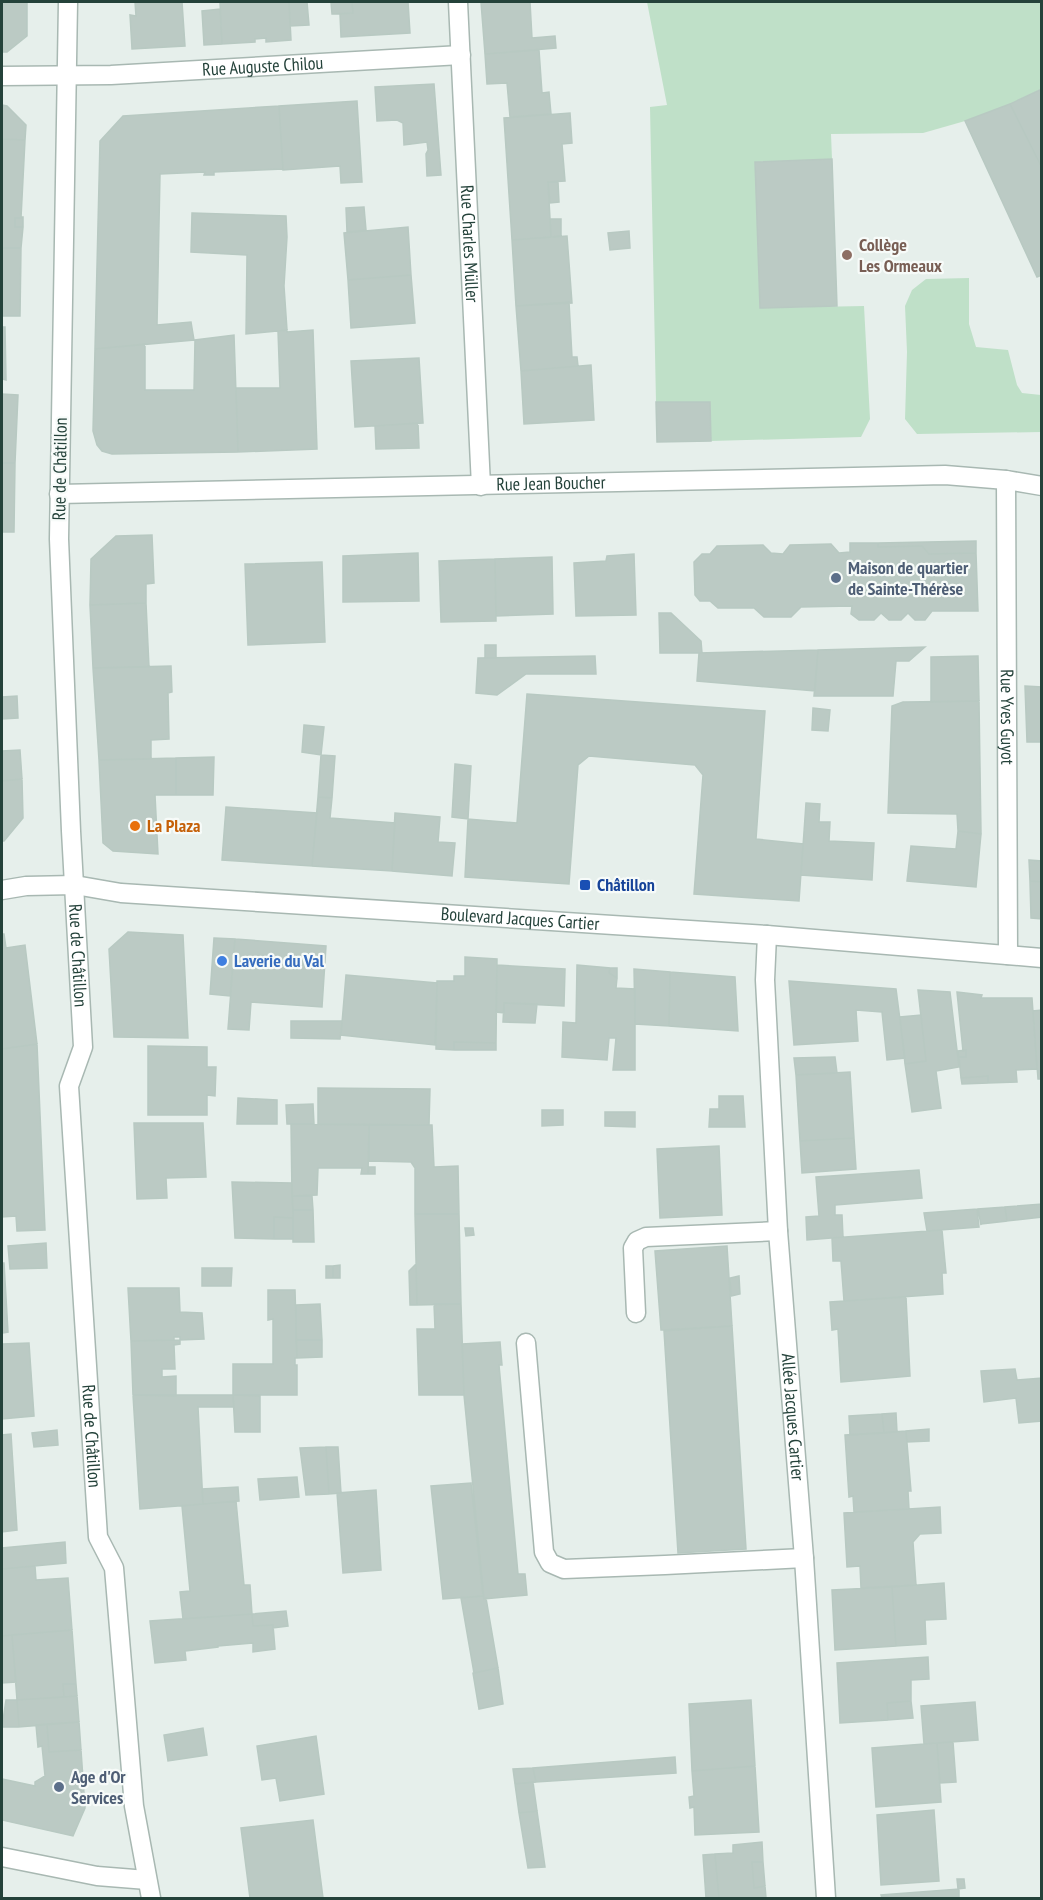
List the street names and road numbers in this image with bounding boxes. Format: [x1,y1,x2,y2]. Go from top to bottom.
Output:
street label: Rue Auguste Chilou [202,51,324,81]
street label: Rue Charles Müller [456,184,484,303]
street label: Rue de Châtillon [47,417,72,521]
street label: Rue Jean Boucher [496,470,606,496]
street label: Rue Yves Guyot [996,669,1019,765]
street label: Boulevard Jacques Cartier [440,902,600,935]
street label: Rue de Châtillon [64,903,93,1008]
street label: Allée Jacques Cartier [777,1352,810,1482]
street label: Rue de Châtillon [77,1384,107,1488]

